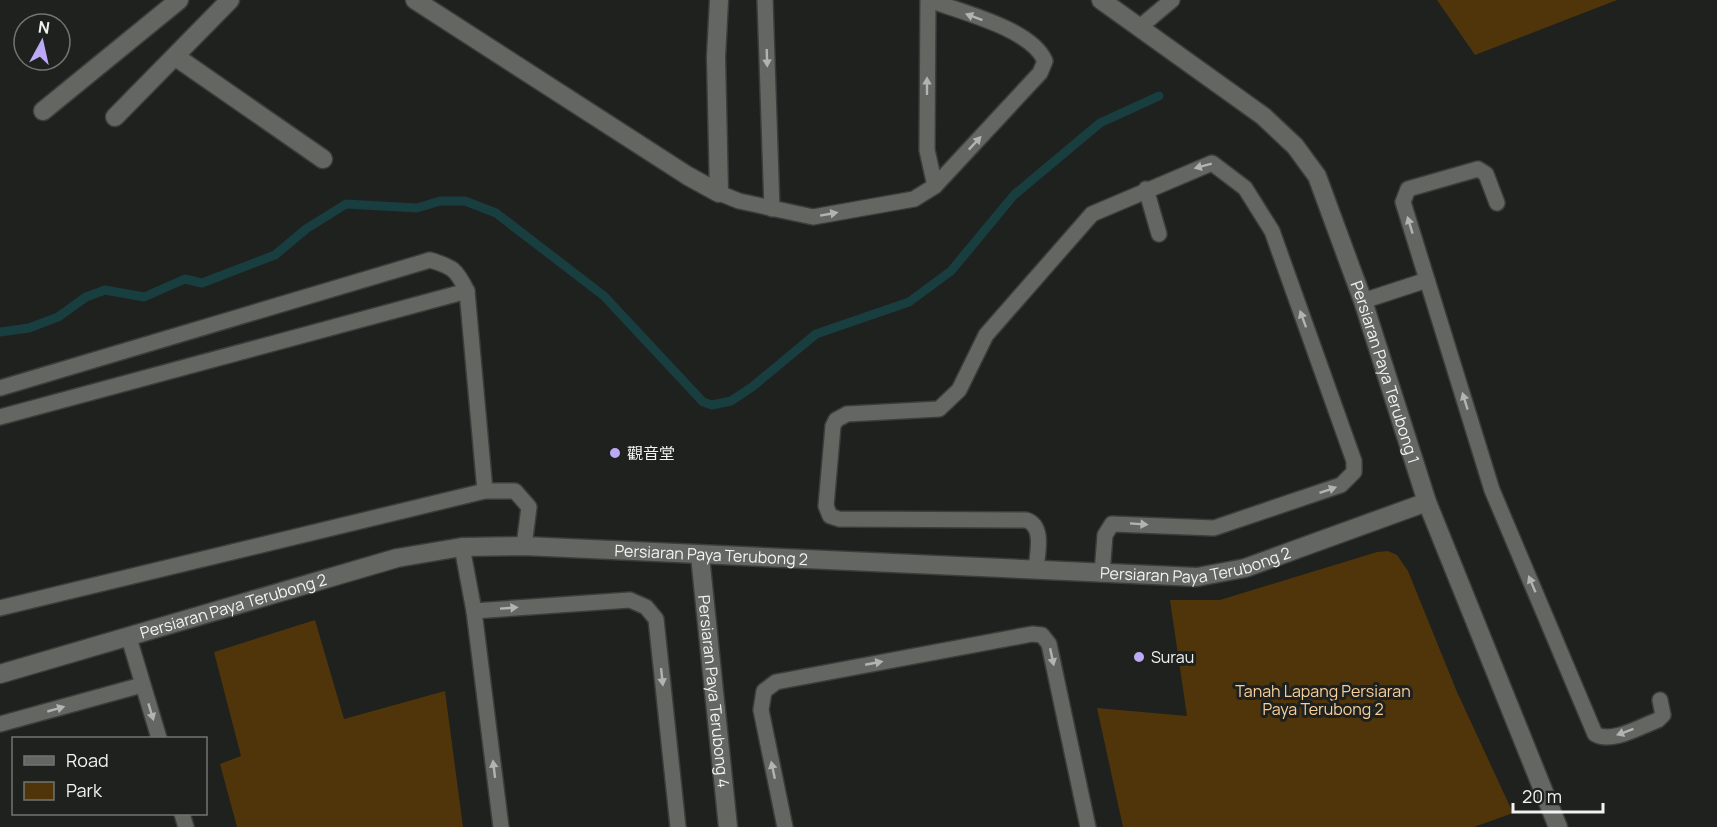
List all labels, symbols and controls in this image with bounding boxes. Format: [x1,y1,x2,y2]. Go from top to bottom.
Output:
north arrow [12,12,72,72]
one-way arrow [964,12,982,22]
text: N [37,15,51,39]
one-way arrow [762,49,772,68]
one-way arrow [922,77,932,96]
one-way arrow [968,136,981,151]
one-way arrow [1194,162,1212,171]
one-way arrow [820,209,839,218]
one-way arrow [1405,216,1414,234]
street label: Persiaran Paya Terubong 1 [1345,278,1425,466]
one-way arrow [1298,310,1308,328]
one-way arrow [1459,392,1469,410]
place label: 觀音堂 [627,442,675,464]
marker: 觀音堂 [608,446,622,460]
one-way arrow [1319,485,1337,494]
one-way arrow [1130,519,1149,529]
street label: Persiaran Paya Terubong 2 [614,539,809,570]
street label: Persiaran Paya Terubong 2 [1100,541,1294,588]
street label: Persiaran Paya Terubong 2 [137,568,329,644]
one-way arrow [1527,574,1537,592]
street label: Persiaran Paya Terubong 4 [693,594,735,789]
one-way arrow [500,604,519,613]
place label: Surau [1151,646,1194,668]
one-way arrow [1047,648,1057,666]
marker: Surau [1132,650,1146,664]
one-way arrow [865,658,884,667]
one-way arrow [657,667,667,686]
park label: Tanah Lapang Persiaran Paya Terubong 2 [1235,680,1411,720]
one-way arrow [47,703,65,713]
one-way arrow [147,703,156,721]
one-way arrow [1616,728,1634,738]
legend [12,737,207,815]
text: Road [66,748,109,772]
one-way arrow [489,759,498,778]
one-way arrow [768,760,777,779]
scale bar [1513,776,1603,814]
text: Park [66,778,103,802]
text: 20 m [1522,784,1562,808]

